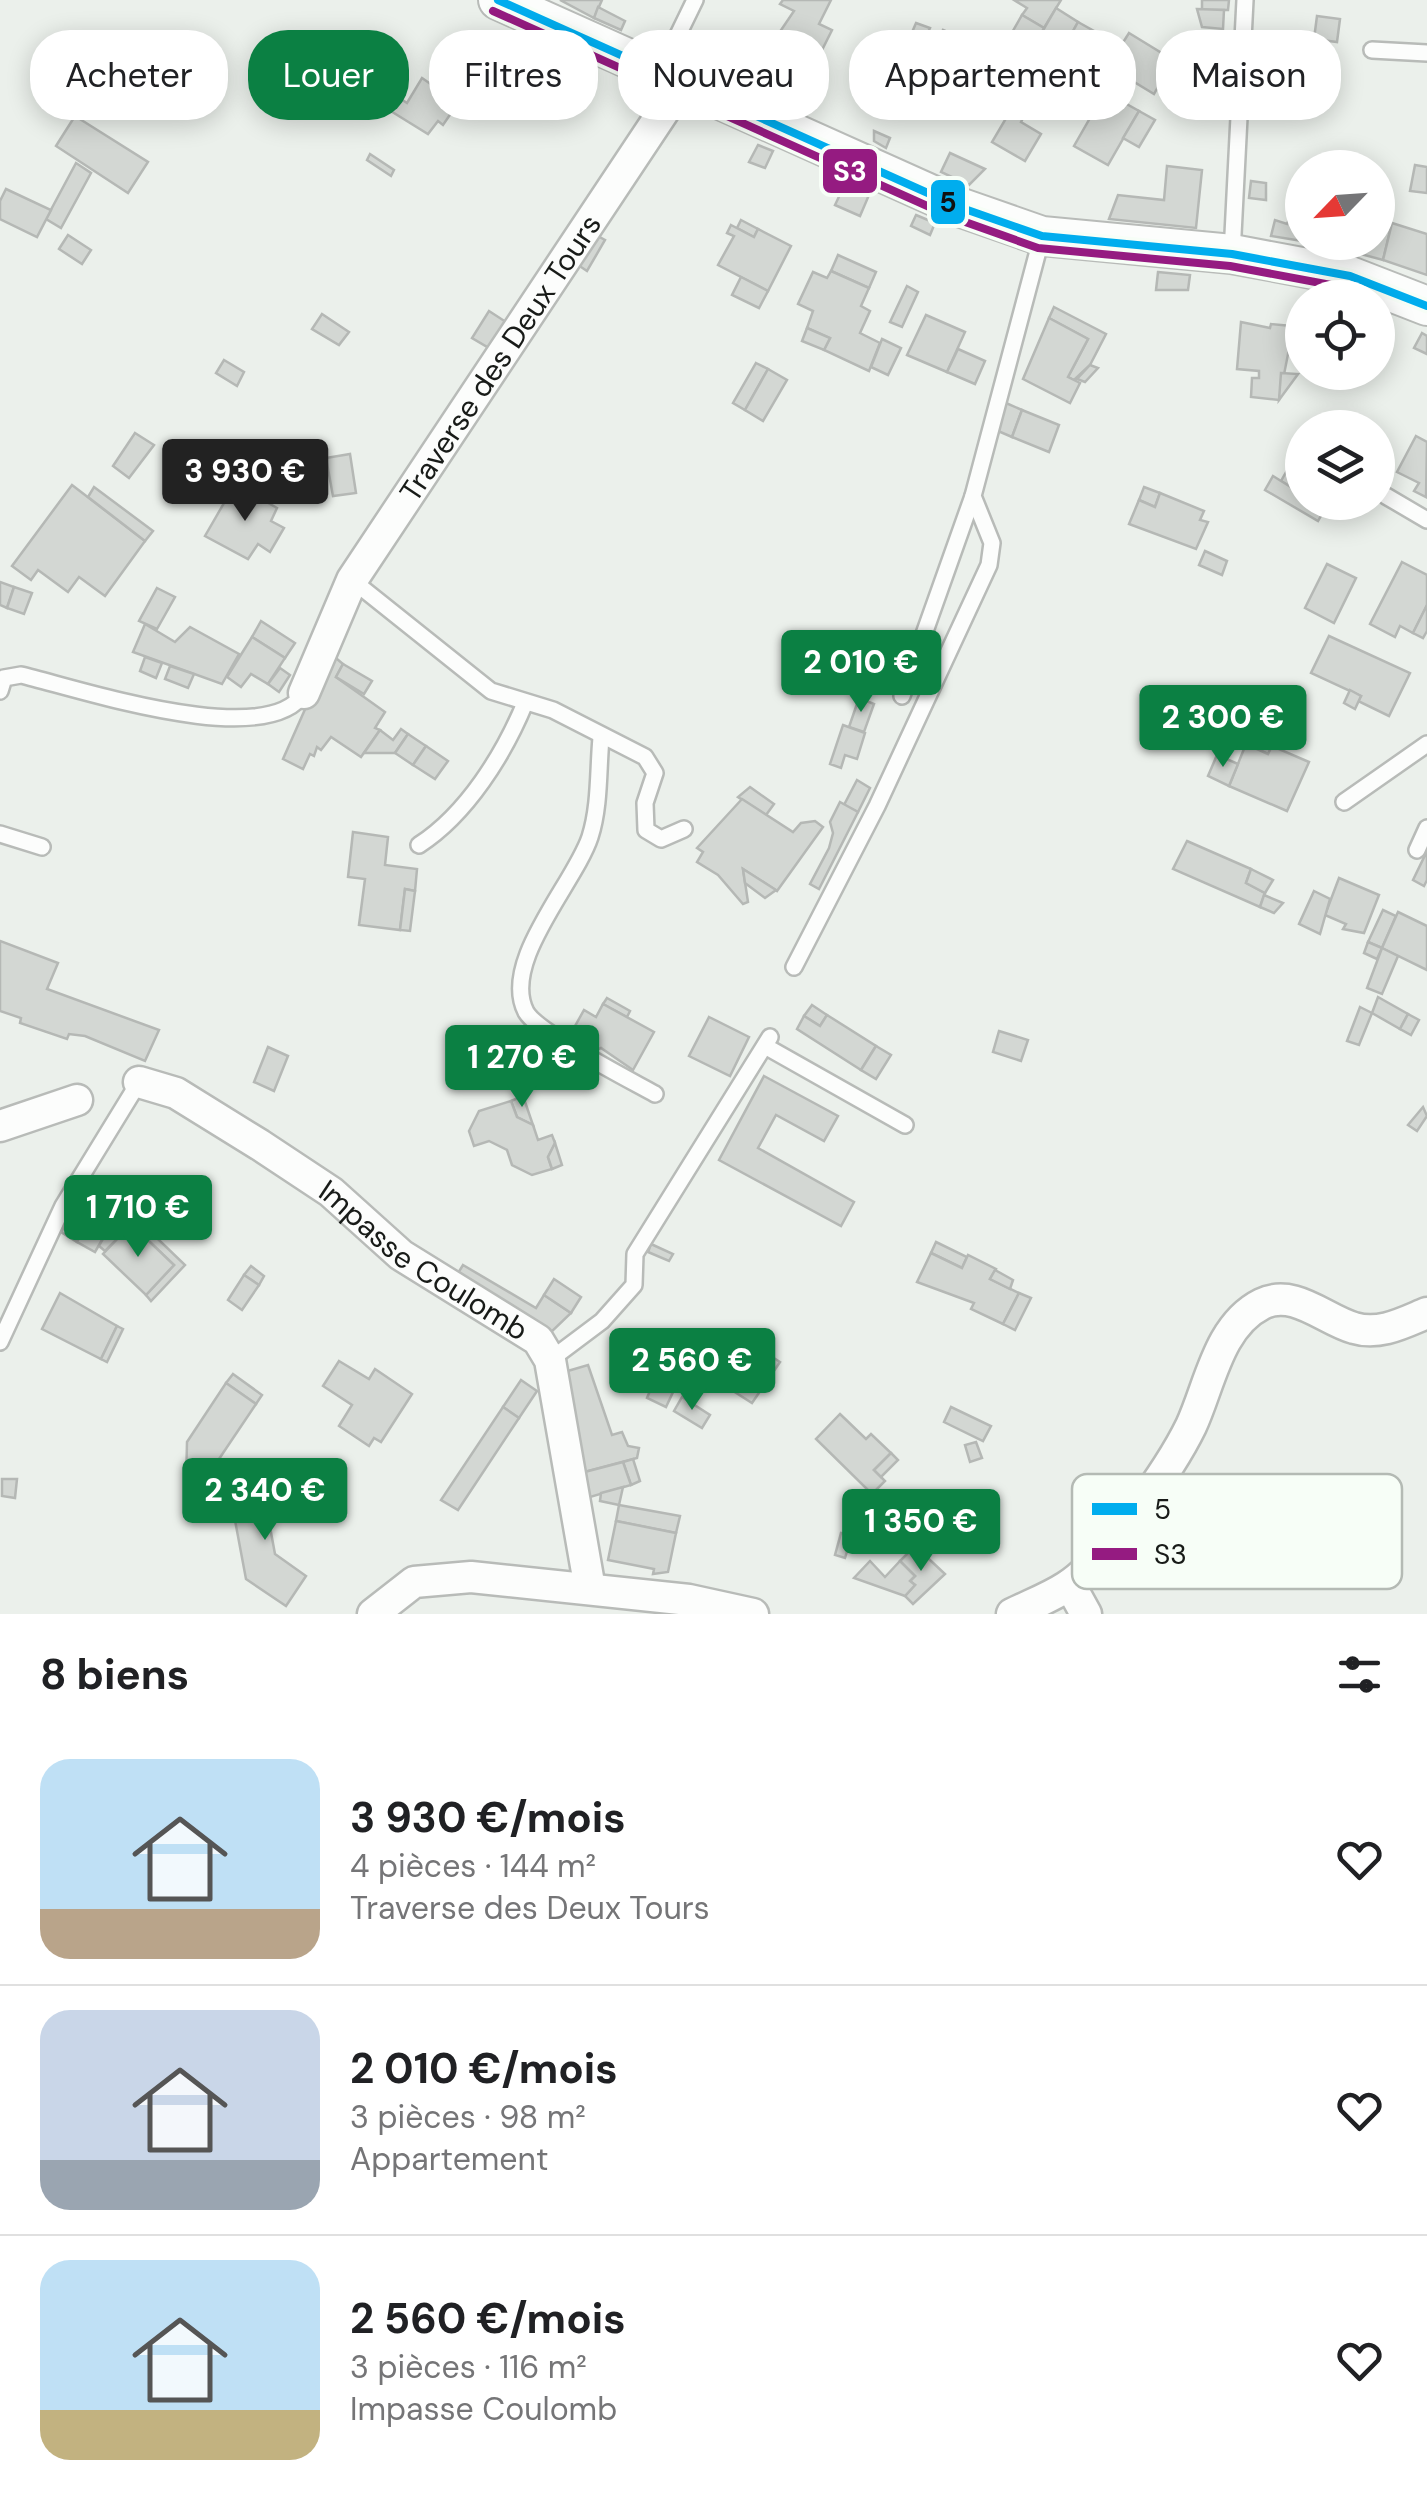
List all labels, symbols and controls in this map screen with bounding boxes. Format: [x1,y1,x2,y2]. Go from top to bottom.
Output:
chip: Acheter [30,30,228,120]
chip: Louer [248,30,409,120]
chip: Filtres [429,30,598,120]
chip: Nouveau [618,30,829,120]
chip: Appartement [849,30,1136,120]
chip: Maison [1156,30,1341,120]
line badge: S3 [821,147,879,195]
north arrow [1285,150,1395,260]
map controls [1285,150,1395,520]
text: S3 [833,153,867,190]
line badge: 5 [929,178,967,226]
text: 5 [939,184,957,221]
street label: Traverse des Deux Tours [390,206,610,509]
button: locate [1285,280,1395,390]
button: layers [1285,410,1395,520]
pin: 3 930 € [153,439,337,524]
text: 3 930 € [184,450,306,492]
pin: 2 010 € [769,630,953,715]
text: 2 010 € [803,641,919,683]
pin: 2 300 € [1131,685,1315,770]
text: 2 300 € [1161,696,1285,738]
pin: 1 270 € [430,1025,614,1110]
text: 1 270 € [467,1036,577,1078]
street label: Impasse Coulomb [312,1170,536,1349]
pin: 1 710 € [46,1175,230,1260]
text: 1 710 € [86,1186,190,1228]
pin: 2 560 € [600,1328,784,1413]
text: 2 560 € [631,1339,753,1381]
pin: 2 340 € [173,1458,357,1543]
text: 2 340 € [204,1469,326,1511]
legend [1072,1474,1402,1589]
pin: 1 350 € [829,1489,1013,1574]
text: 5 [1154,1491,1171,1528]
text: 1 350 € [864,1500,978,1542]
text: S3 [1154,1536,1187,1573]
text: 8 biens [40,1647,189,1702]
icon: filters [1332,1647,1387,1702]
text: 3 930 €/mois [350,1790,626,1845]
icon: home [120,1799,240,1919]
icon: heart [1332,1832,1387,1887]
text: 4 pièces · 144 m² [350,1845,596,1887]
text: Traverse des Deux Tours [350,1887,710,1929]
text: 2 010 €/mois [350,2041,618,2096]
icon: home [120,2050,240,2170]
icon: heart [1332,2083,1387,2138]
text: 3 pièces · 98 m² [350,2096,586,2138]
text: Appartement [350,2138,548,2180]
text: 2 560 €/mois [350,2291,626,2346]
icon: home [120,2300,240,2420]
icon: heart [1332,2333,1387,2388]
text: 3 pièces · 116 m² [350,2346,587,2388]
text: Impasse Coulomb [350,2388,617,2430]

